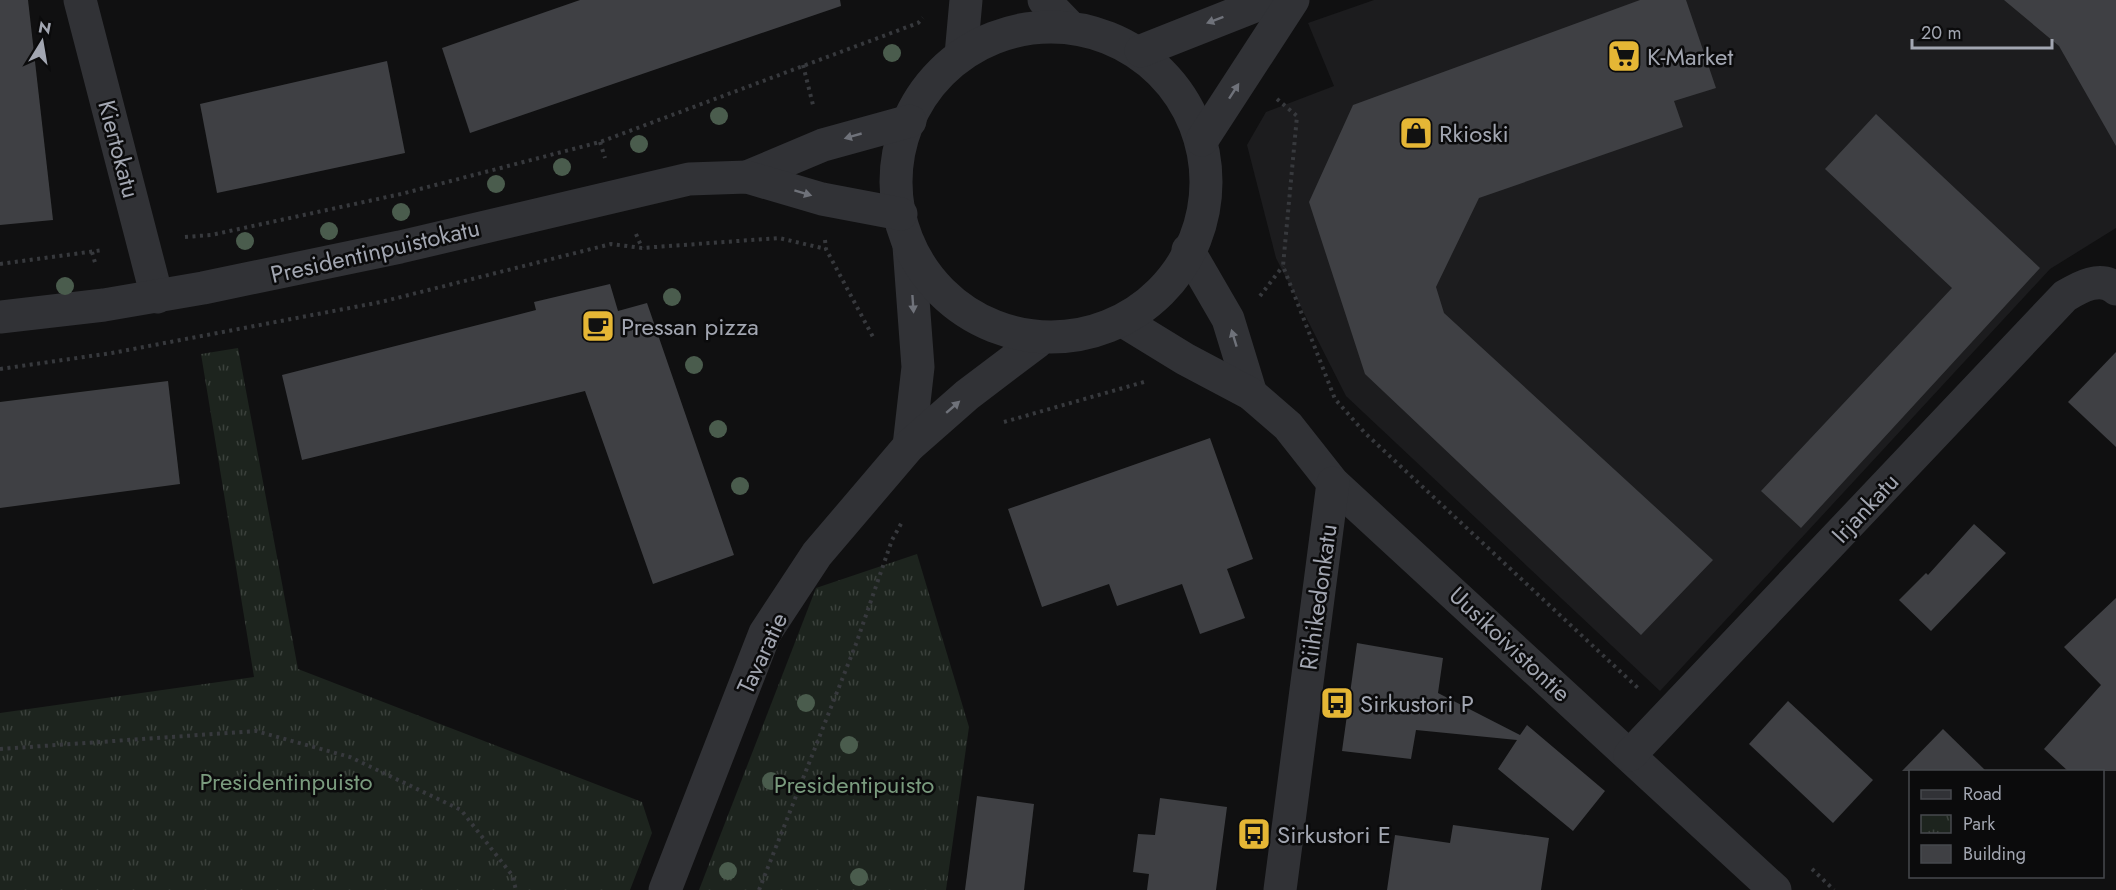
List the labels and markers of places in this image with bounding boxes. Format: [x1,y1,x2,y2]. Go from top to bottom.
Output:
supermarket icon: K-Market [1606,38,1642,74]
place label: K-Market [1647,39,1733,74]
shop icon: Rkioski [1398,115,1434,151]
place label: Rkioski [1439,116,1509,151]
cafe icon: Pressan pizza [580,308,616,344]
place label: Pressan pizza [621,309,759,344]
bus stop icon: Sirkustori P [1319,685,1355,721]
place label: Sirkustori P [1360,686,1474,721]
bus stop icon: Sirkustori E [1236,816,1272,852]
place label: Sirkustori E [1277,817,1391,852]

